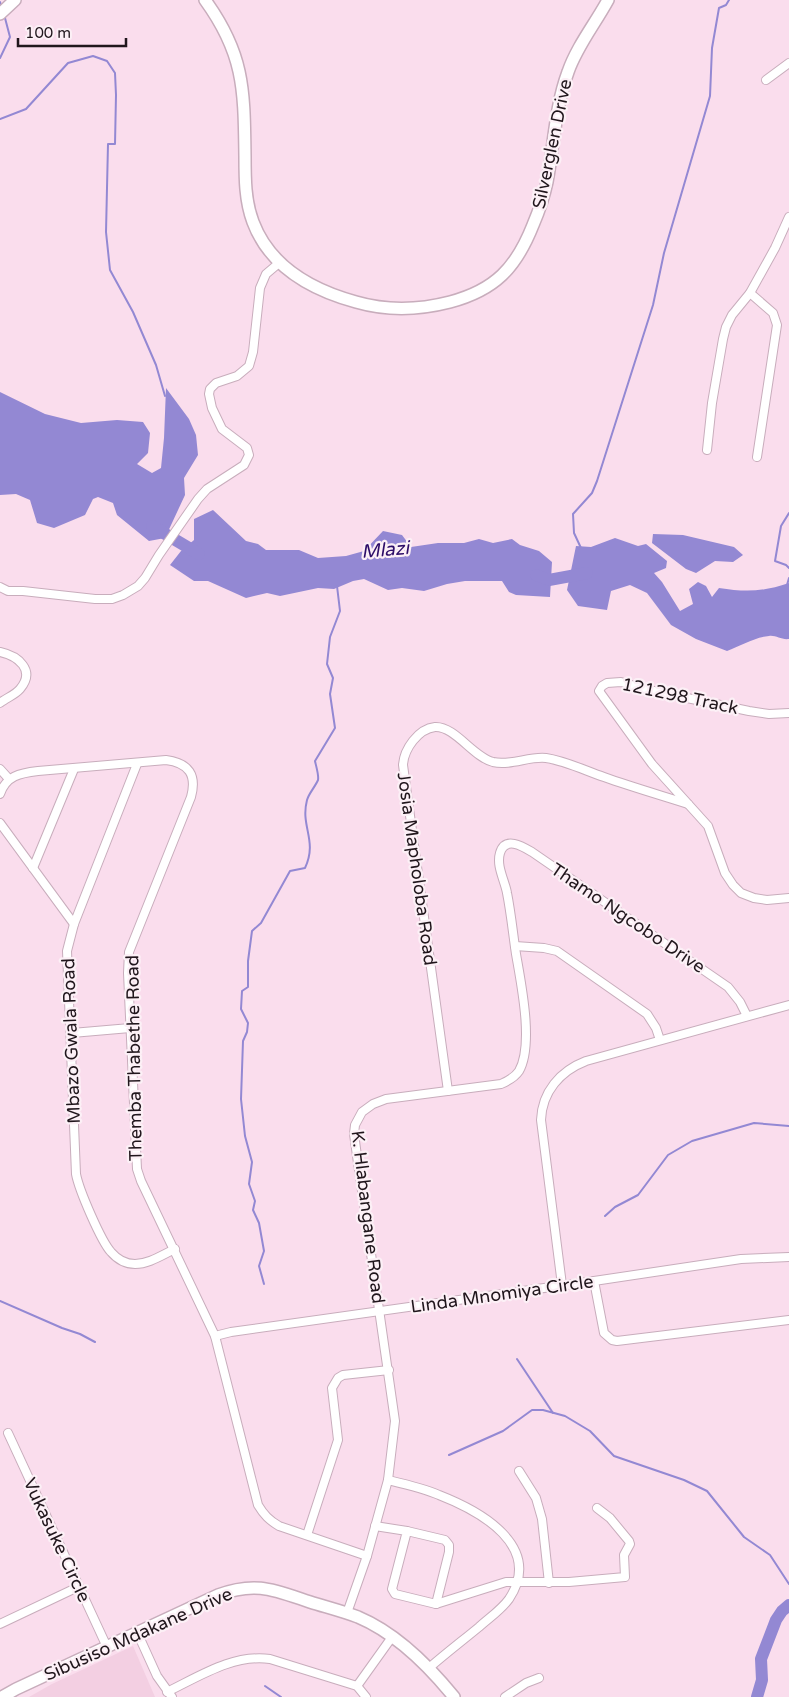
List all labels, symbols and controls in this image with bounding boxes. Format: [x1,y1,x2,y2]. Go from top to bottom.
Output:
scale bar [18,15,125,47]
text: 100 m [25,24,71,42]
street label: Silverglen Drive [528,77,576,211]
water label: Mlazi [360,537,412,563]
street label: 121298 Track [620,673,741,719]
street label: Josia Mapholoba Road [393,771,441,967]
street label: Thamo Ngcobo Drive [547,858,709,978]
street label: Themba Thabethe Road [121,955,147,1161]
street label: Mbazo Gwala Road [57,958,85,1124]
street label: K. Hlabangane Road [346,1129,390,1305]
street label: Linda Mnomiya Circle [409,1270,595,1318]
street label: Vukasuke Circle [19,1474,95,1606]
street label: Sibusiso Mdakane Drive [41,1583,235,1685]

